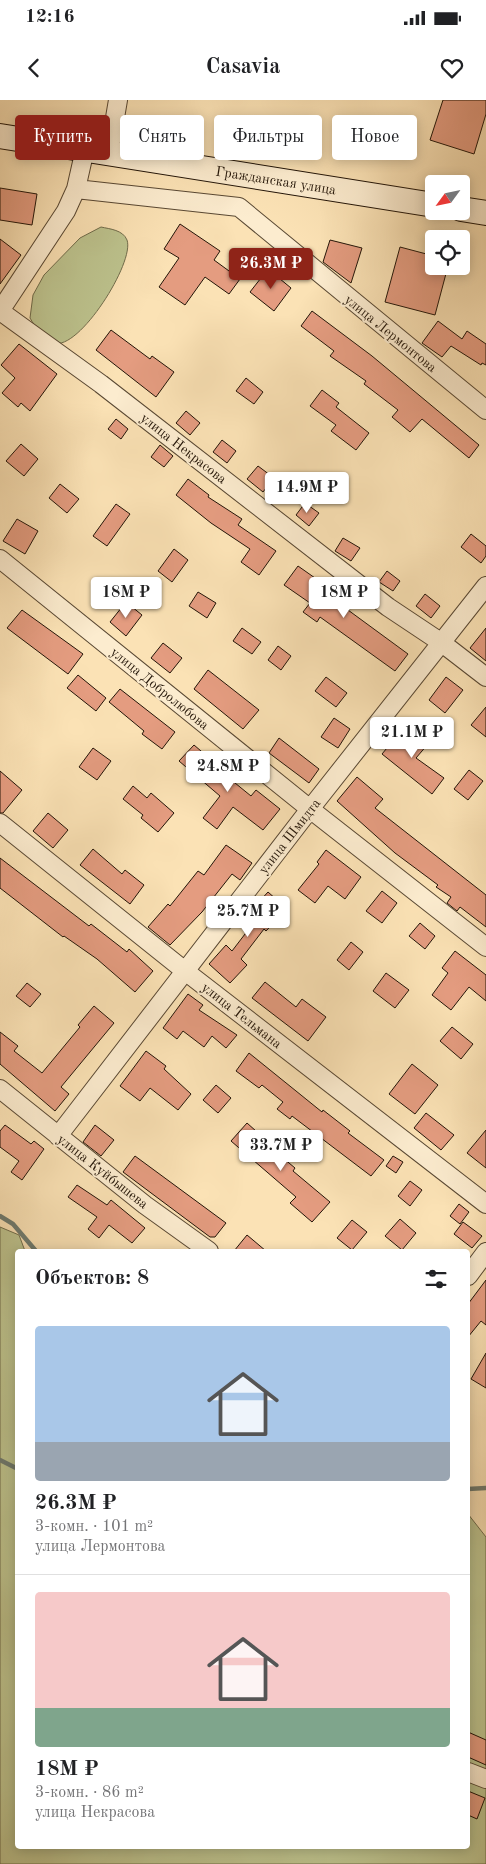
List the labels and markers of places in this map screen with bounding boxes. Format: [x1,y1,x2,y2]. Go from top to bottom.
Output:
pin: 26.3M ₽ [225,248,317,290]
pin: 14.9M ₽ [261,472,353,514]
pin: 18M ₽ [91,576,161,619]
pin: 18M ₽ [309,576,379,619]
pin: 21.1M ₽ [366,716,458,759]
pin: 24.8M ₽ [182,750,274,793]
pin: 25.7M ₽ [202,896,294,938]
pin: 33.7M ₽ [235,1130,327,1172]

